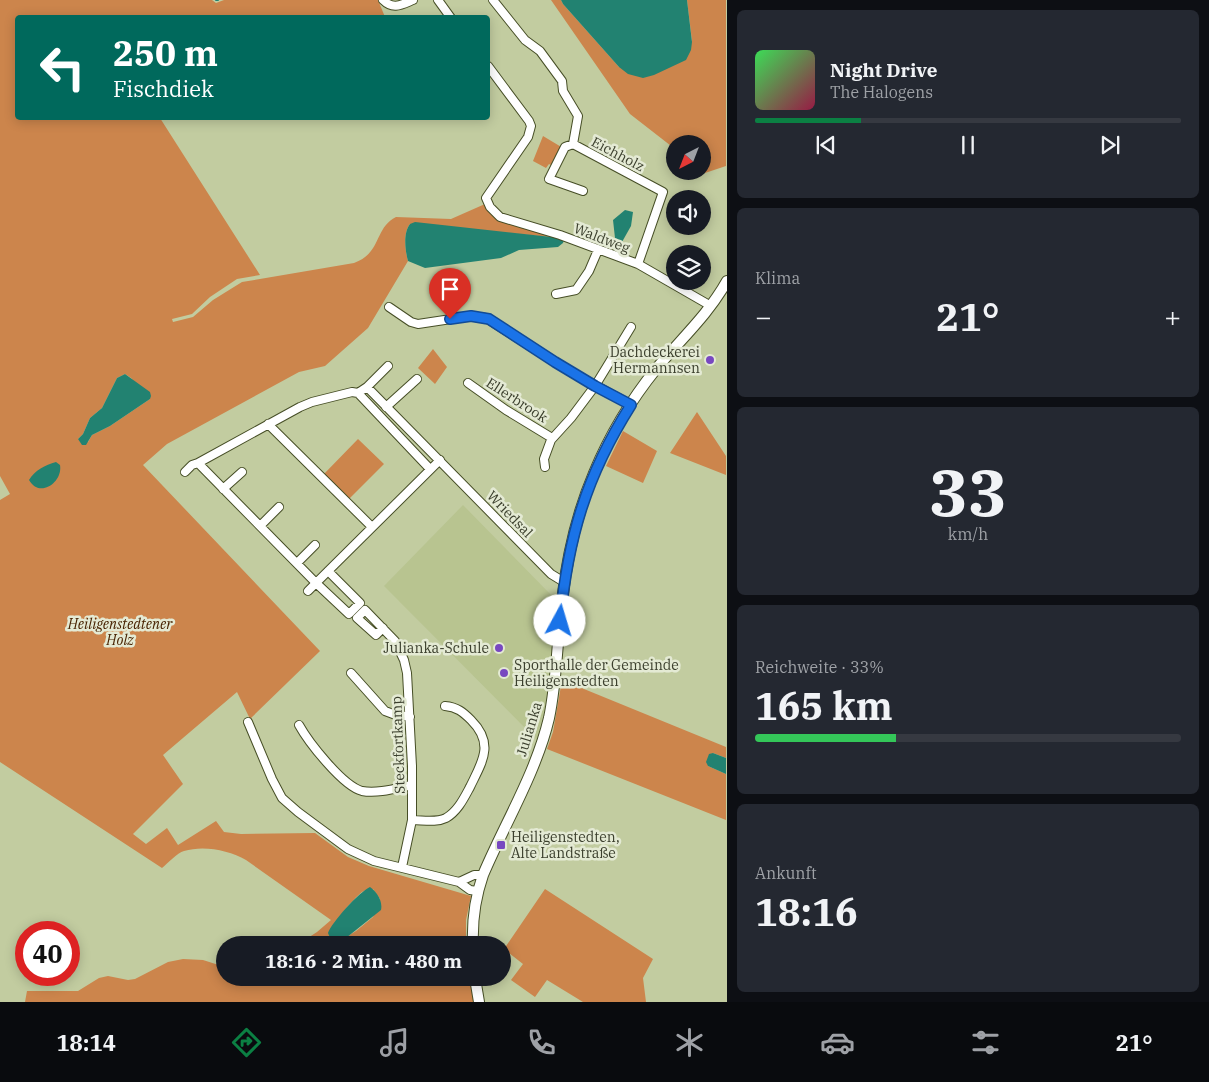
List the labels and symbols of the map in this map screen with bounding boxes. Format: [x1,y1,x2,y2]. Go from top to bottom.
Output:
street label: Eichholz [588,133,648,175]
north arrow [666,135,711,180]
street label: Waldweg [571,219,633,257]
pin [429,268,471,319]
place label: Dachdeckerei Hermannsen [610,343,700,377]
marker: Dachdeckerei Hermannsen [704,354,716,366]
street label: Ellerbrook [483,373,552,427]
street label: Wriedsal [483,487,537,541]
position arrow [533,594,585,646]
park label: Heiligenstedtener Holz [67,615,173,649]
place label: Julianka-Schule [383,639,489,657]
marker: Julianka-Schule [493,642,505,654]
place label: Sporthalle der Gemeinde Heiligenstedten [514,656,679,690]
marker: Sporthalle der Gemeinde Heiligenstedten [498,667,510,679]
street label: Steckfortkamp [387,696,409,794]
street label: Julianka [512,699,546,758]
place label: Heiligenstedten, Alte Landstraße [511,828,620,862]
marker: Heiligenstedten, Alte Landstraße [495,839,507,851]
speed limit sign: 40 [15,921,80,986]

